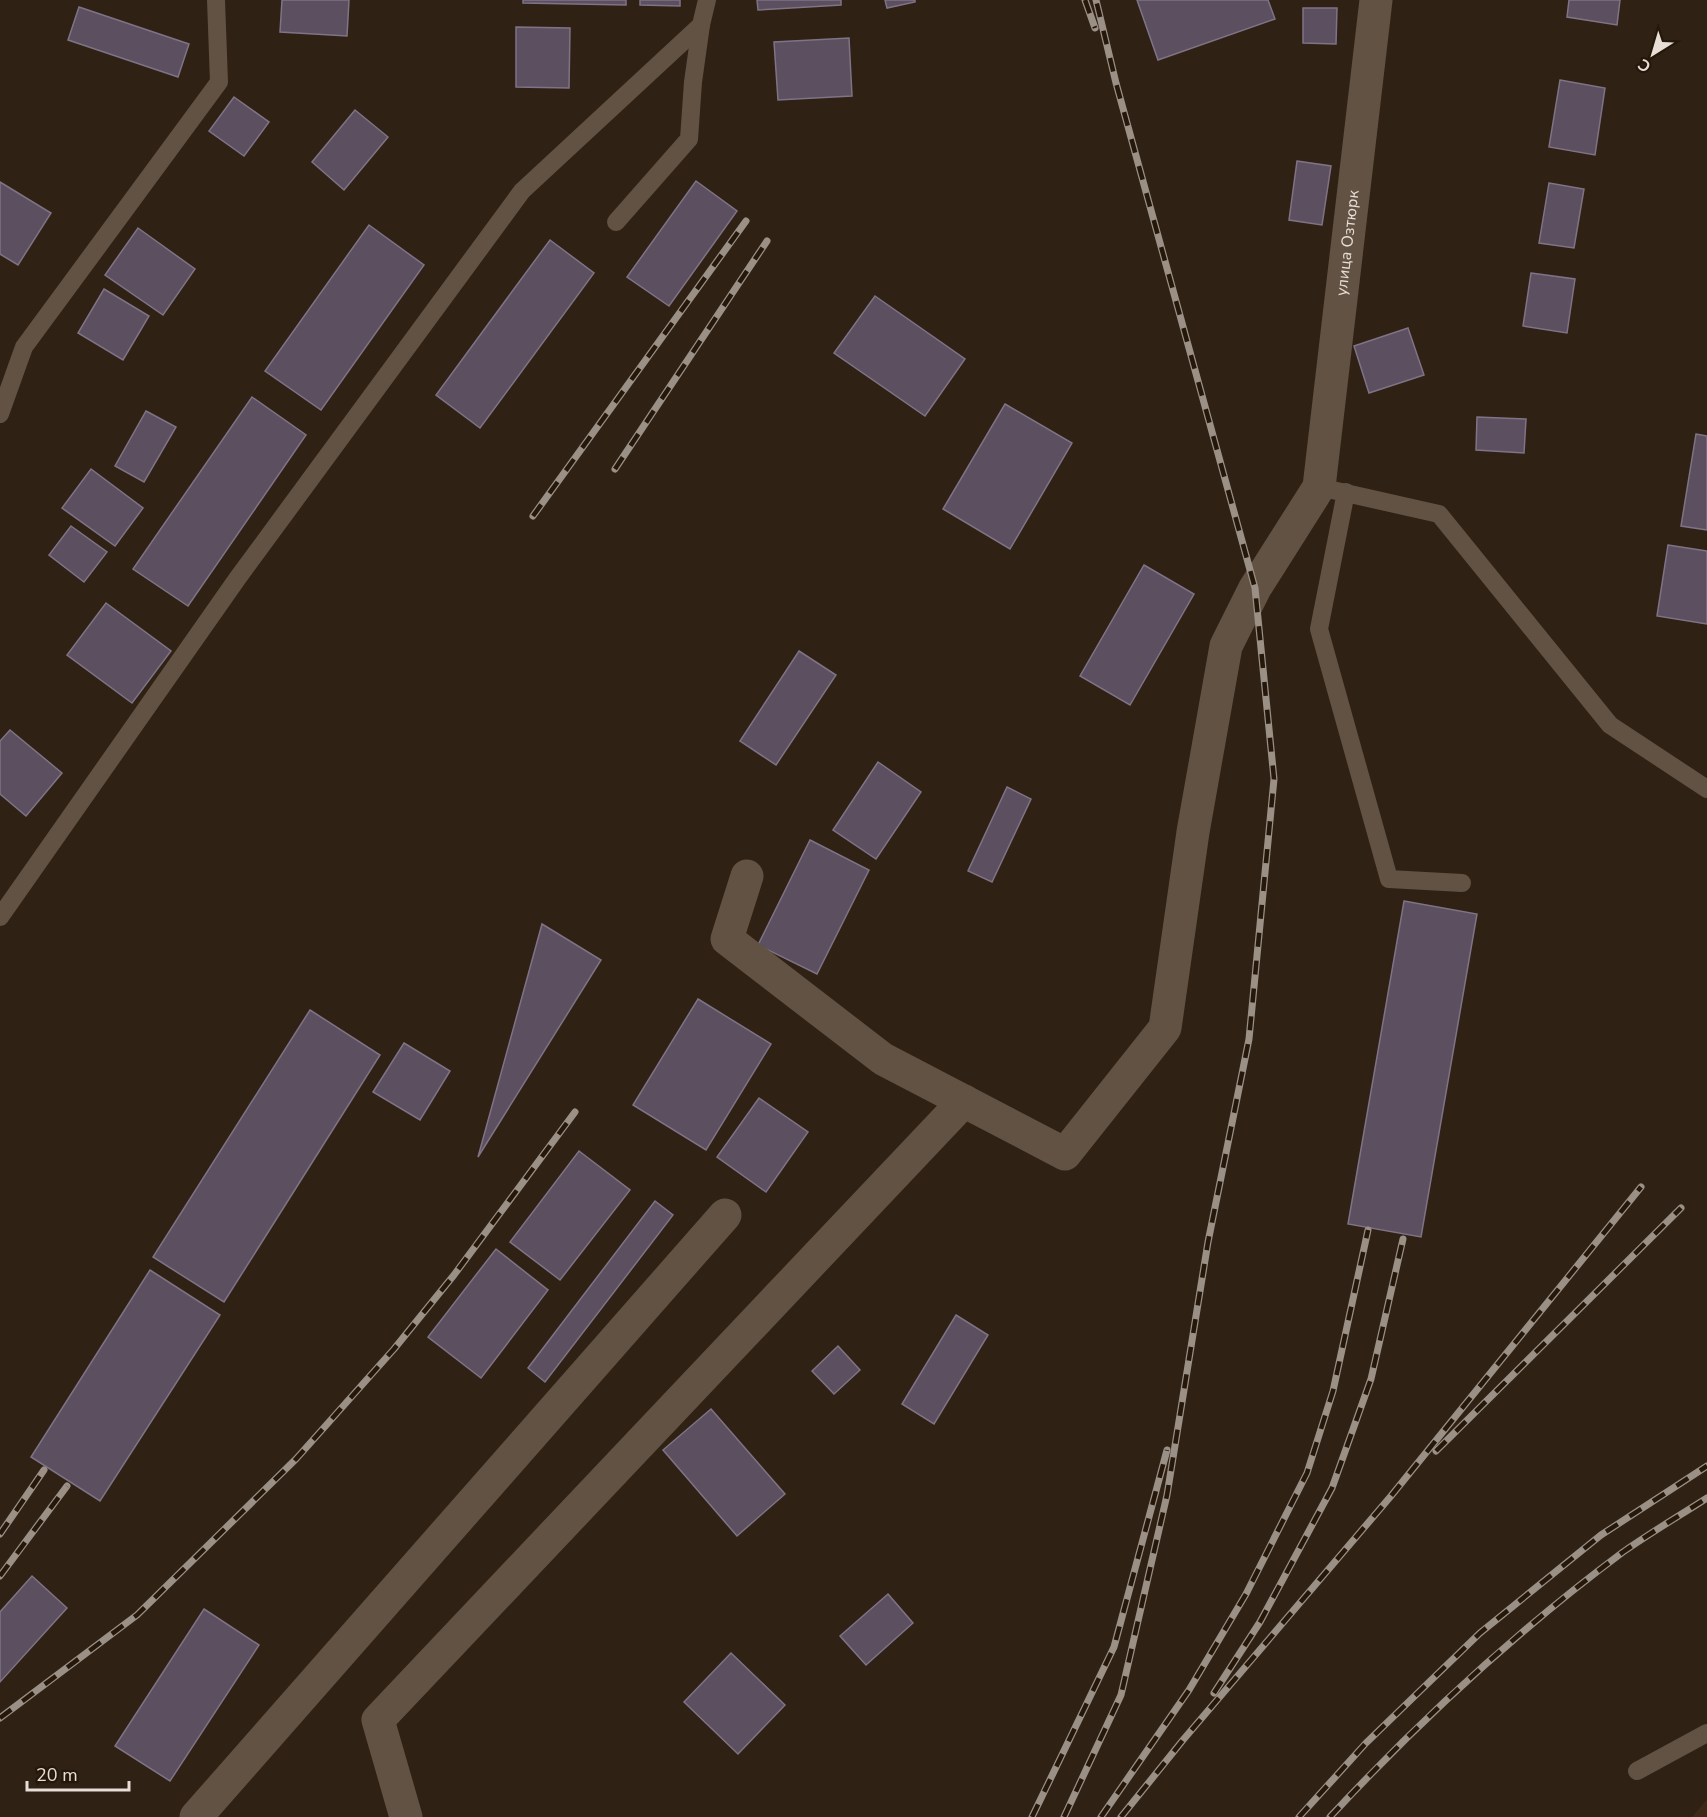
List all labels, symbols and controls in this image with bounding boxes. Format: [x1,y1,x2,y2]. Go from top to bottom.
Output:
north arrow [1623,24,1683,84]
text: С [1634,53,1656,77]
street label: улица Озтюрк [1330,188,1365,297]
scale bar [27,1754,129,1792]
text: 20 m [36,1763,78,1787]

